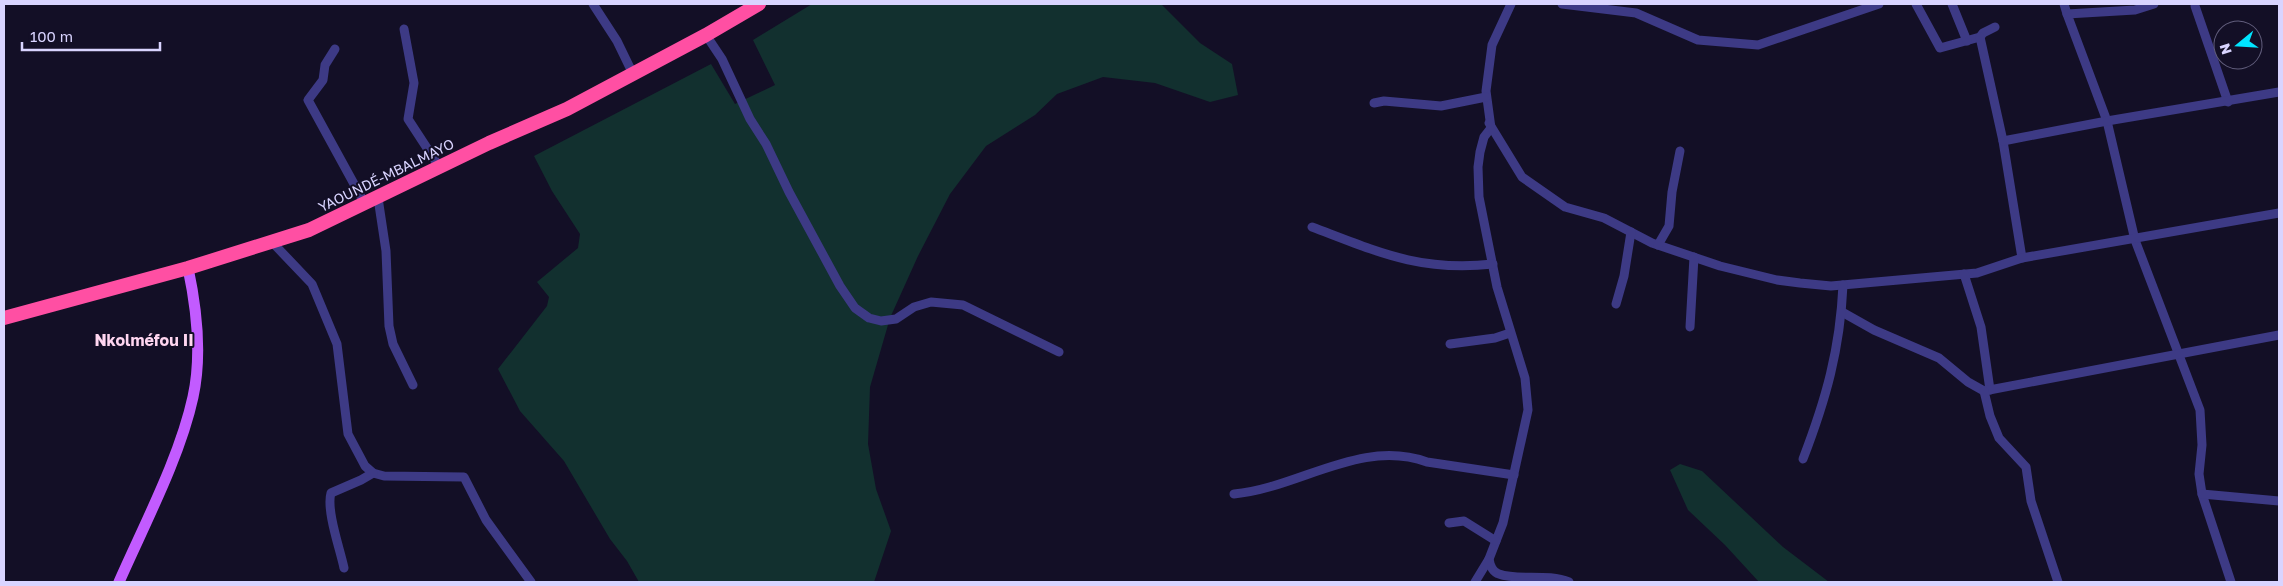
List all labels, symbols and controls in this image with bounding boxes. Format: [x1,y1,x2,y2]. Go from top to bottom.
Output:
scale bar [22,20,160,52]
north arrow [2213,20,2263,70]
text: 100 m [30,27,73,45]
text: N [2215,41,2235,57]
street label: YAOUNDÉ-MBALMAYO [315,135,457,215]
district label: Nkolméfou II [94,330,194,350]

